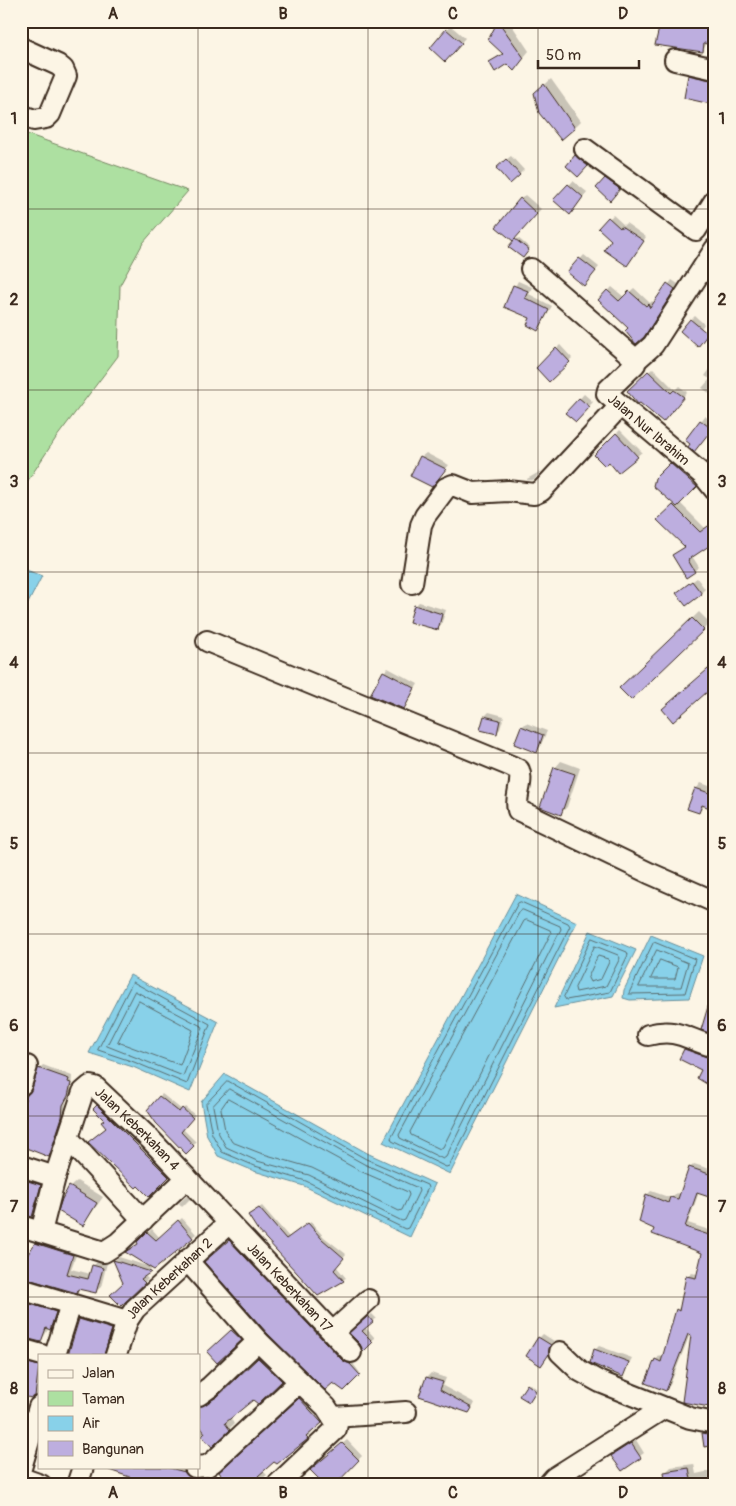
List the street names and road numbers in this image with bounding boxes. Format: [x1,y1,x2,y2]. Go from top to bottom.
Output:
street label: Jalan Nur Ibrahim [605,390,693,469]
street label: Jalan Keberkahan 4 [92,1083,183,1174]
street label: Jalan Keberkahan 2 [122,1234,216,1322]
street label: Jalan Keberkahan 17 [244,1239,336,1336]

